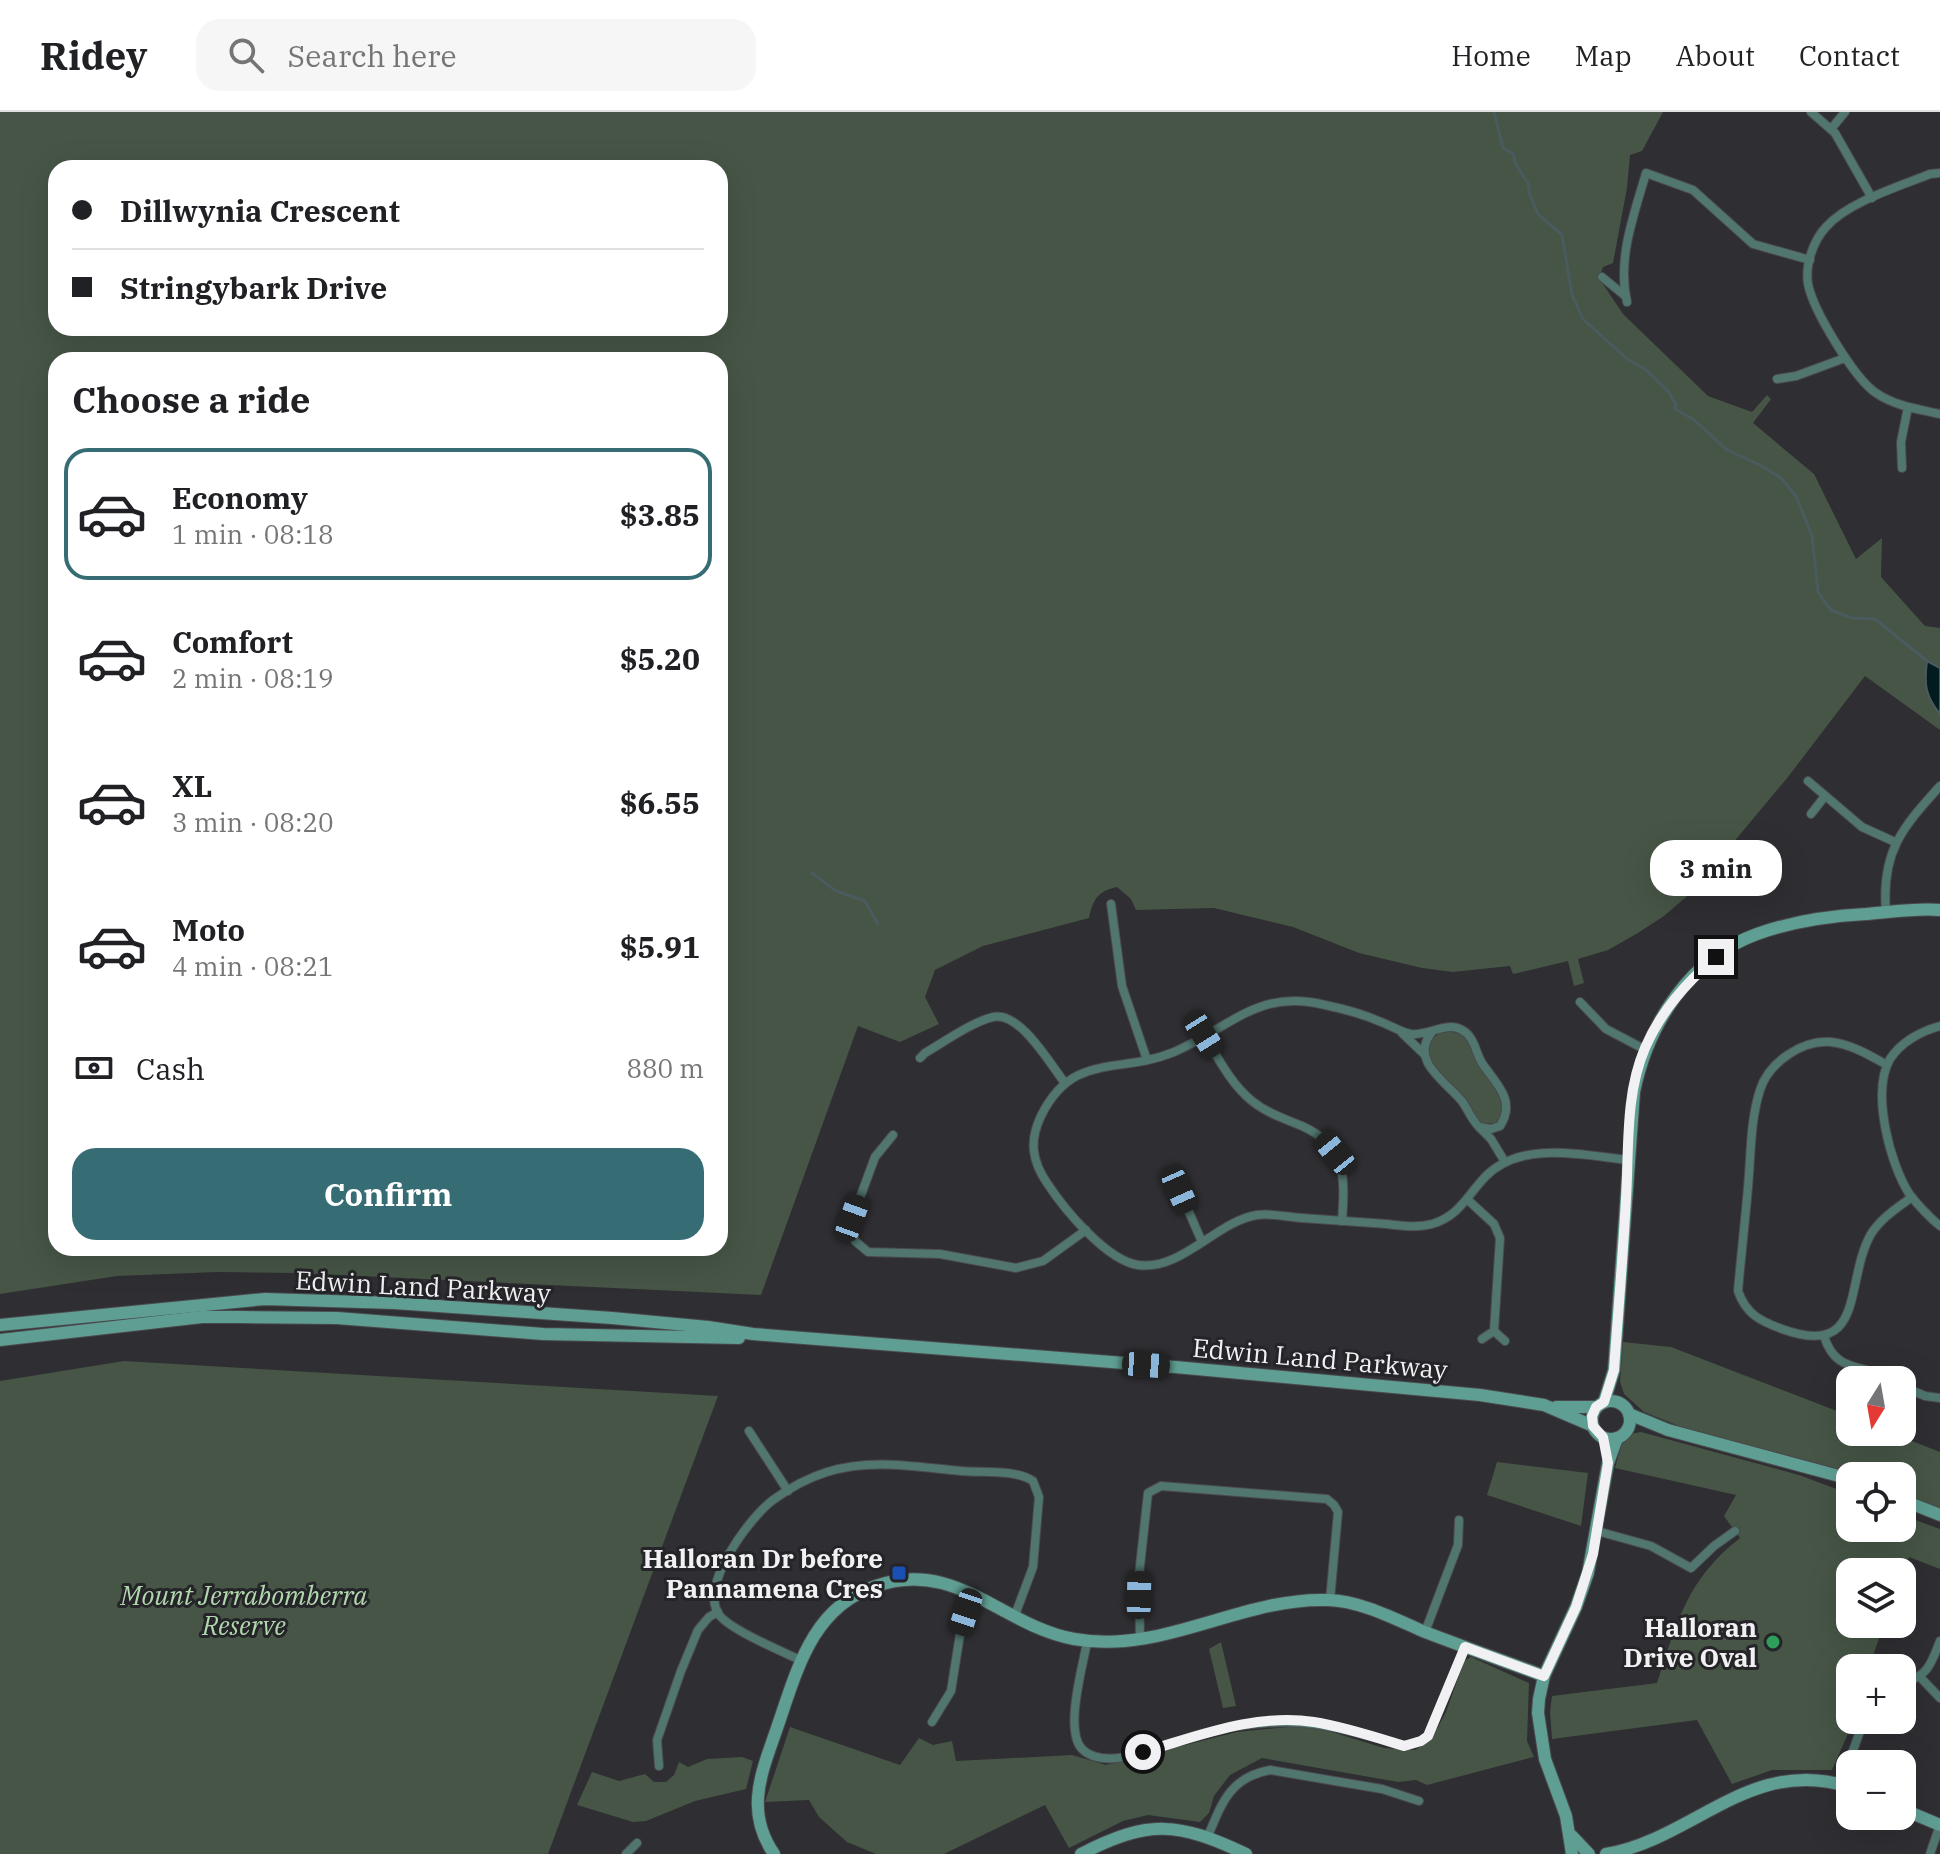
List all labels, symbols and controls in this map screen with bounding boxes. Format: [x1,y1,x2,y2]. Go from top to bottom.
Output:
search box [196,19,756,91]
text: Ridey [40,31,148,80]
icon: search [224,33,268,77]
text: Search here [288,36,457,75]
text: Home [1451,37,1531,74]
text: Map [1575,37,1632,74]
text: About [1676,37,1755,74]
text: Contact [1799,37,1900,74]
text: Dillwynia Crescent [120,191,400,230]
text: Stringybark Drive [120,268,387,307]
text: Choose a ride [72,376,311,423]
icon: car [76,478,148,550]
text: Economy [172,478,308,517]
text: $3.85 [620,495,700,534]
text: 1 min · 08:18 [172,517,334,551]
icon: car [76,622,148,694]
text: Comfort [172,622,293,661]
text: $5.20 [620,639,700,678]
text: 2 min · 08:19 [172,661,334,695]
icon: car [76,766,148,838]
text: XL [172,766,212,805]
text: $6.55 [620,783,700,822]
text: 3 min · 08:20 [172,805,334,839]
callout: 3 min [1650,841,1782,897]
text: 3 min [1680,851,1752,885]
icon: car [76,910,148,982]
text: Moto [172,910,245,949]
text: $5.91 [620,927,700,966]
route end [1698,939,1734,975]
text: 4 min · 08:21 [172,949,334,983]
car [1181,1008,1227,1062]
icon: cash [72,1046,116,1090]
text: Cash [136,1049,205,1088]
text: 880 m [626,1051,704,1085]
car [1311,1127,1359,1179]
button: Confirm [72,1148,704,1240]
car [1158,1163,1200,1217]
car [833,1191,871,1245]
street label: Edwin Land Parkway [294,1262,552,1310]
street label: Edwin Land Parkway [1191,1330,1449,1386]
car [1121,1351,1171,1379]
north arrow [1836,1366,1916,1446]
map controls [1836,1366,1916,1830]
button: locate [1836,1462,1916,1542]
place label: Halloran Dr before Pannamena Cres [642,1541,883,1605]
button: layers [1836,1558,1916,1638]
marker: Halloran Dr before Pannamena Cres [890,1564,908,1582]
car [1127,1571,1151,1619]
park label: Mount Jerrabomberra Reserve [120,1578,367,1642]
car [947,1585,985,1639]
place label: Halloran Drive Oval [1623,1610,1757,1674]
marker: Halloran Drive Oval [1764,1633,1782,1651]
button: + [1836,1654,1916,1734]
route start [1125,1734,1161,1770]
button: − [1836,1750,1916,1830]

